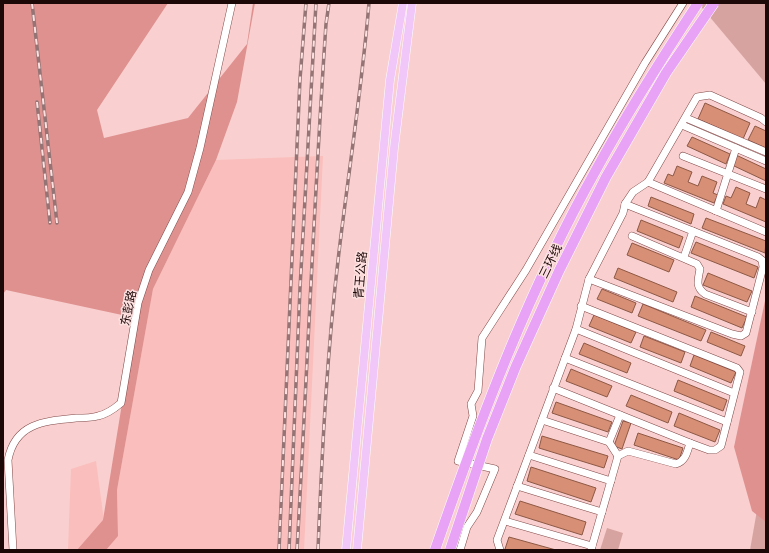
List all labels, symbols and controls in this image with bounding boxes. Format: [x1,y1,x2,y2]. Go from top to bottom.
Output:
street label: 三环线 [534,241,566,281]
street label: 青王公路 [349,250,371,300]
street label: 东彭路 [116,289,140,327]

